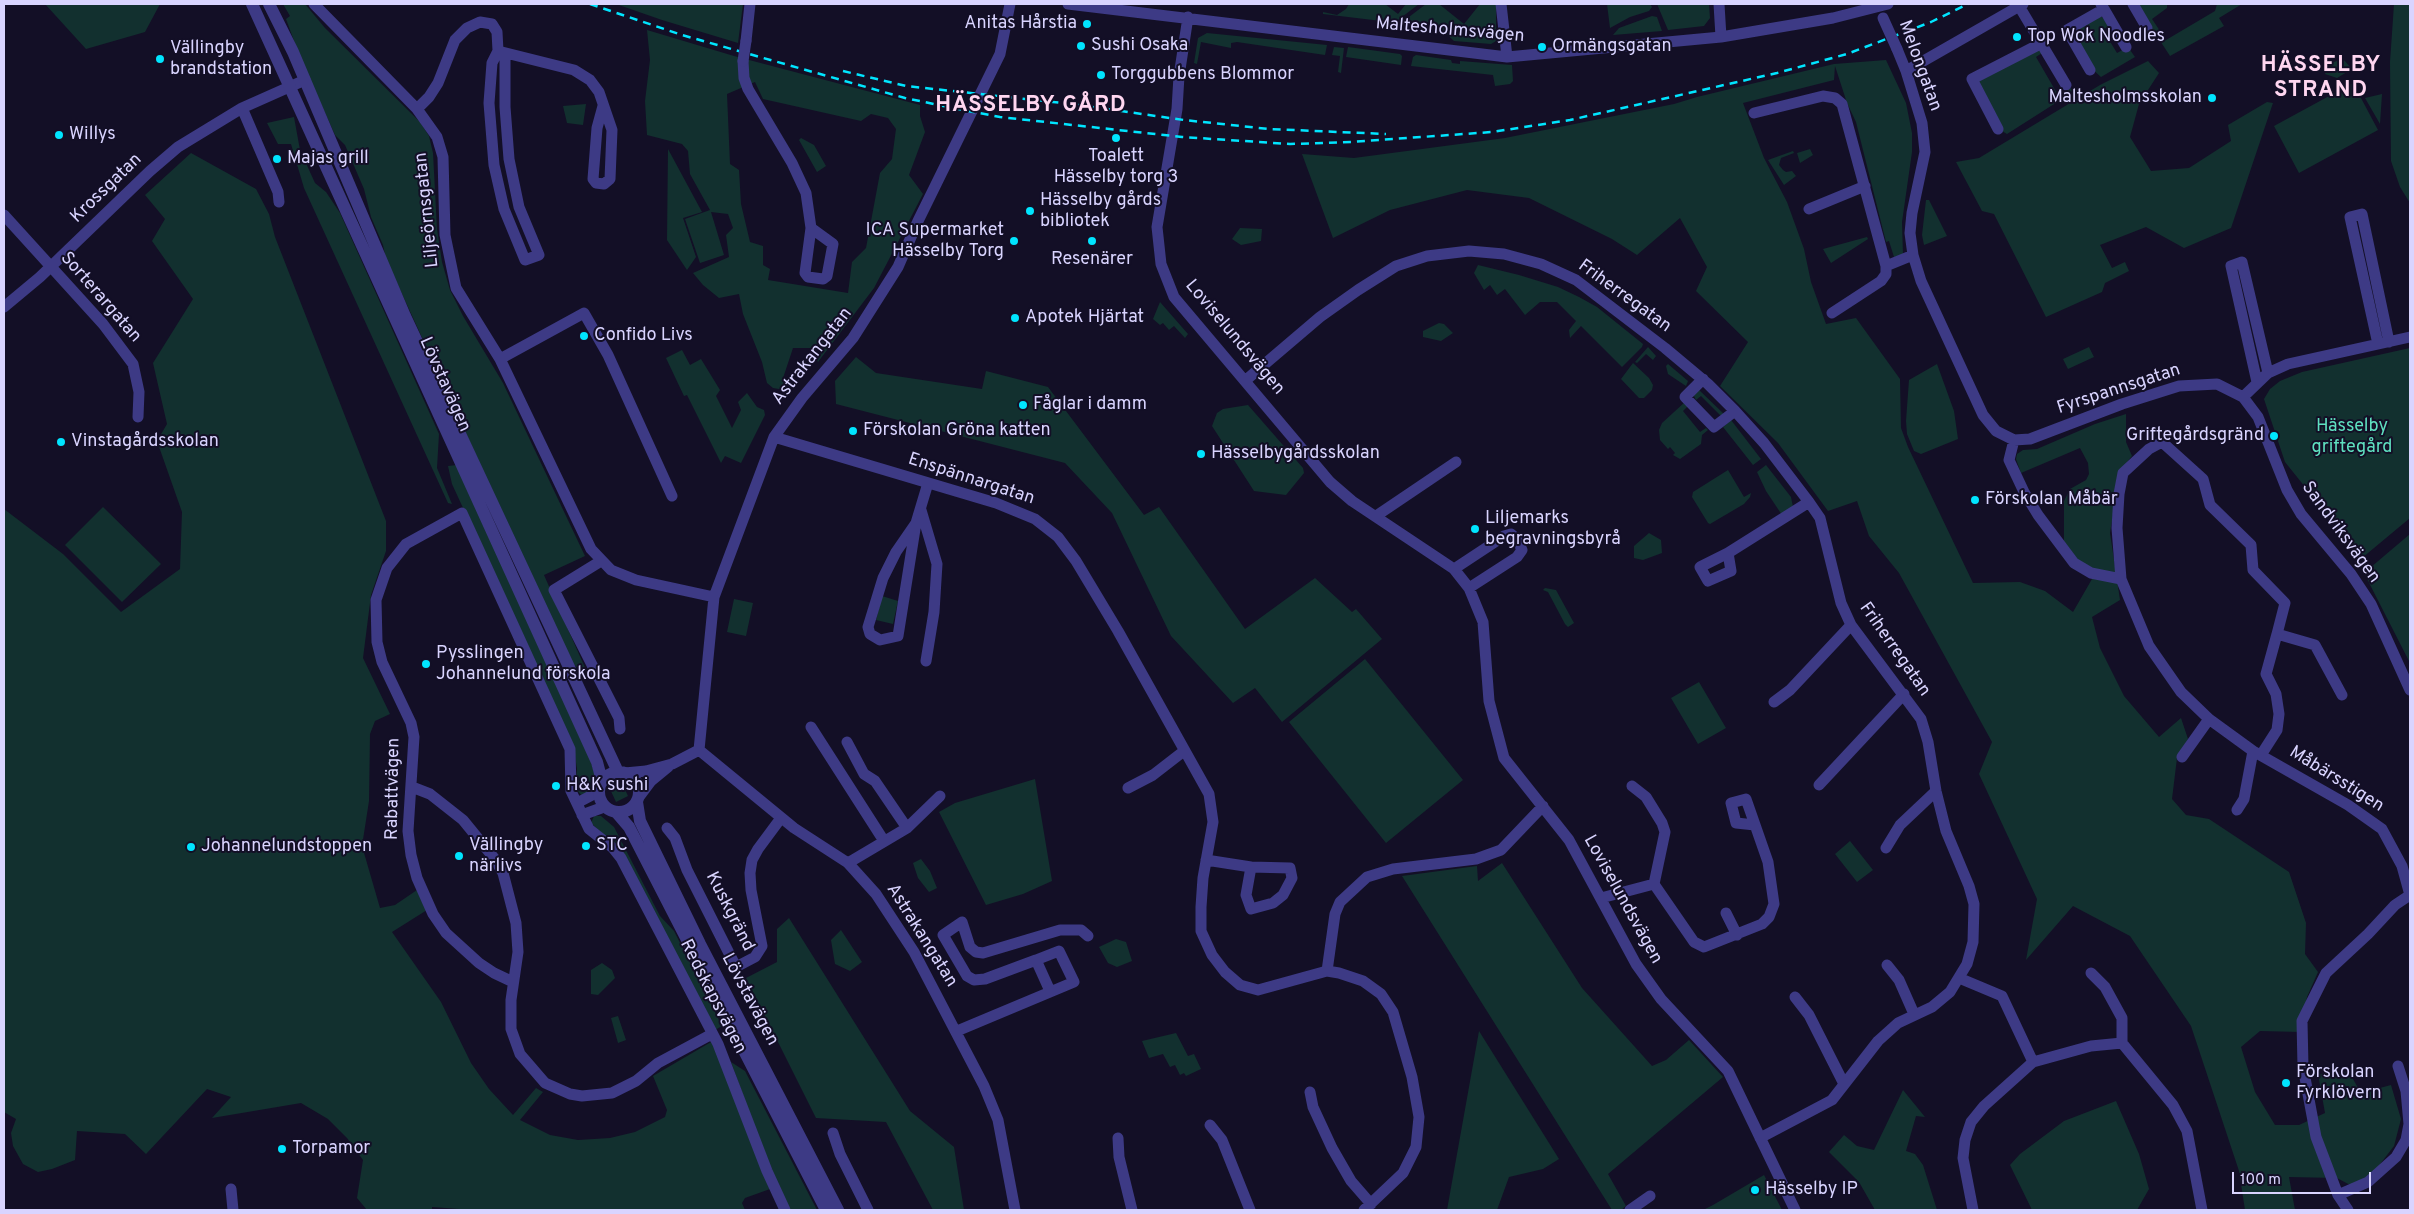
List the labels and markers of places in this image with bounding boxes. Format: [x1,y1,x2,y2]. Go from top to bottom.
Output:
place label: Anitas Hårstia [964,13,1077,35]
marker: Anitas Hårstia [1081,18,1093,30]
place label: Top Wok Noodles [2027,26,2165,48]
marker: Top Wok Noodles [2011,31,2023,43]
place label: Sushi Osaka [1091,35,1188,57]
place label: Ormängsgatan [1552,36,1672,58]
place label: Vällingby brandstation [170,38,272,80]
marker: Sushi Osaka [1075,40,1087,52]
marker: Ormängsgatan [1536,41,1548,53]
marker: Vällingby brandstation [154,53,166,65]
place label: Torggubbens Blommor [1111,64,1294,86]
marker: Torggubbens Blommor [1095,69,1107,81]
place label: Maltesholmsskolan [2048,87,2202,109]
marker: Maltesholmsskolan [2206,92,2218,104]
place label: Willys [69,124,116,146]
marker: Willys [53,129,65,141]
marker: Toalett Hässelby torg 3 [1110,132,1122,144]
place label: Toalett Hässelby torg 3 [1054,146,1178,188]
place label: Majas grill [287,148,369,170]
marker: Majas grill [271,153,283,165]
place label: Hässelby gårds bibliotek [1040,190,1161,232]
marker: Hässelby gårds bibliotek [1024,205,1036,217]
place label: ICA Supermarket Hässelby Torg [866,220,1004,262]
marker: ICA Supermarket Hässelby Torg [1008,235,1020,247]
marker: Resenärer [1086,235,1098,247]
place label: Resenärer [1051,249,1133,271]
place label: Apotek Hjärtat [1025,307,1144,329]
marker: Apotek Hjärtat [1009,312,1021,324]
place label: Confido Livs [594,325,693,347]
marker: Confido Livs [578,330,590,342]
place label: Fåglar i damm [1033,394,1147,416]
marker: Fåglar i damm [1017,399,1029,411]
place label: Förskolan Gröna katten [863,420,1051,442]
marker: Förskolan Gröna katten [847,425,859,437]
place label: Griftegårdsgränd [2126,425,2264,447]
marker: Griftegårdsgränd [2268,430,2280,442]
place label: Vinstagårdsskolan [71,431,219,453]
marker: Vinstagårdsskolan [55,436,67,448]
place label: Hässelbygårdsskolan [1211,443,1380,465]
marker: Hässelbygårdsskolan [1195,448,1207,460]
place label: Förskolan Måbär [1985,489,2118,511]
marker: Förskolan Måbär [1969,494,1981,506]
place label: Liljemarks begravningsbyrå [1485,508,1621,550]
marker: Liljemarks begravningsbyrå [1469,523,1481,535]
place label: Pysslingen Johannelund förskola [436,643,610,686]
marker: Pysslingen Johannelund förskola [420,658,432,670]
place label: H&K sushi [566,775,648,797]
marker: H&K sushi [550,780,562,792]
place label: Vällingby närlivs [469,835,543,878]
place label: STC [596,835,628,857]
place label: Johannelundstoppen [201,836,372,858]
marker: STC [580,840,592,852]
marker: Johannelundstoppen [185,841,197,853]
marker: Vällingby närlivs [453,850,465,862]
place label: Förskolan Fyrklövern [2296,1062,2382,1104]
marker: Förskolan Fyrklövern [2280,1077,2292,1089]
place label: Torpamor [292,1138,370,1160]
marker: Torpamor [276,1143,288,1155]
place label: Hässelby IP [1765,1179,1858,1201]
marker: Hässelby IP [1749,1184,1761,1196]

